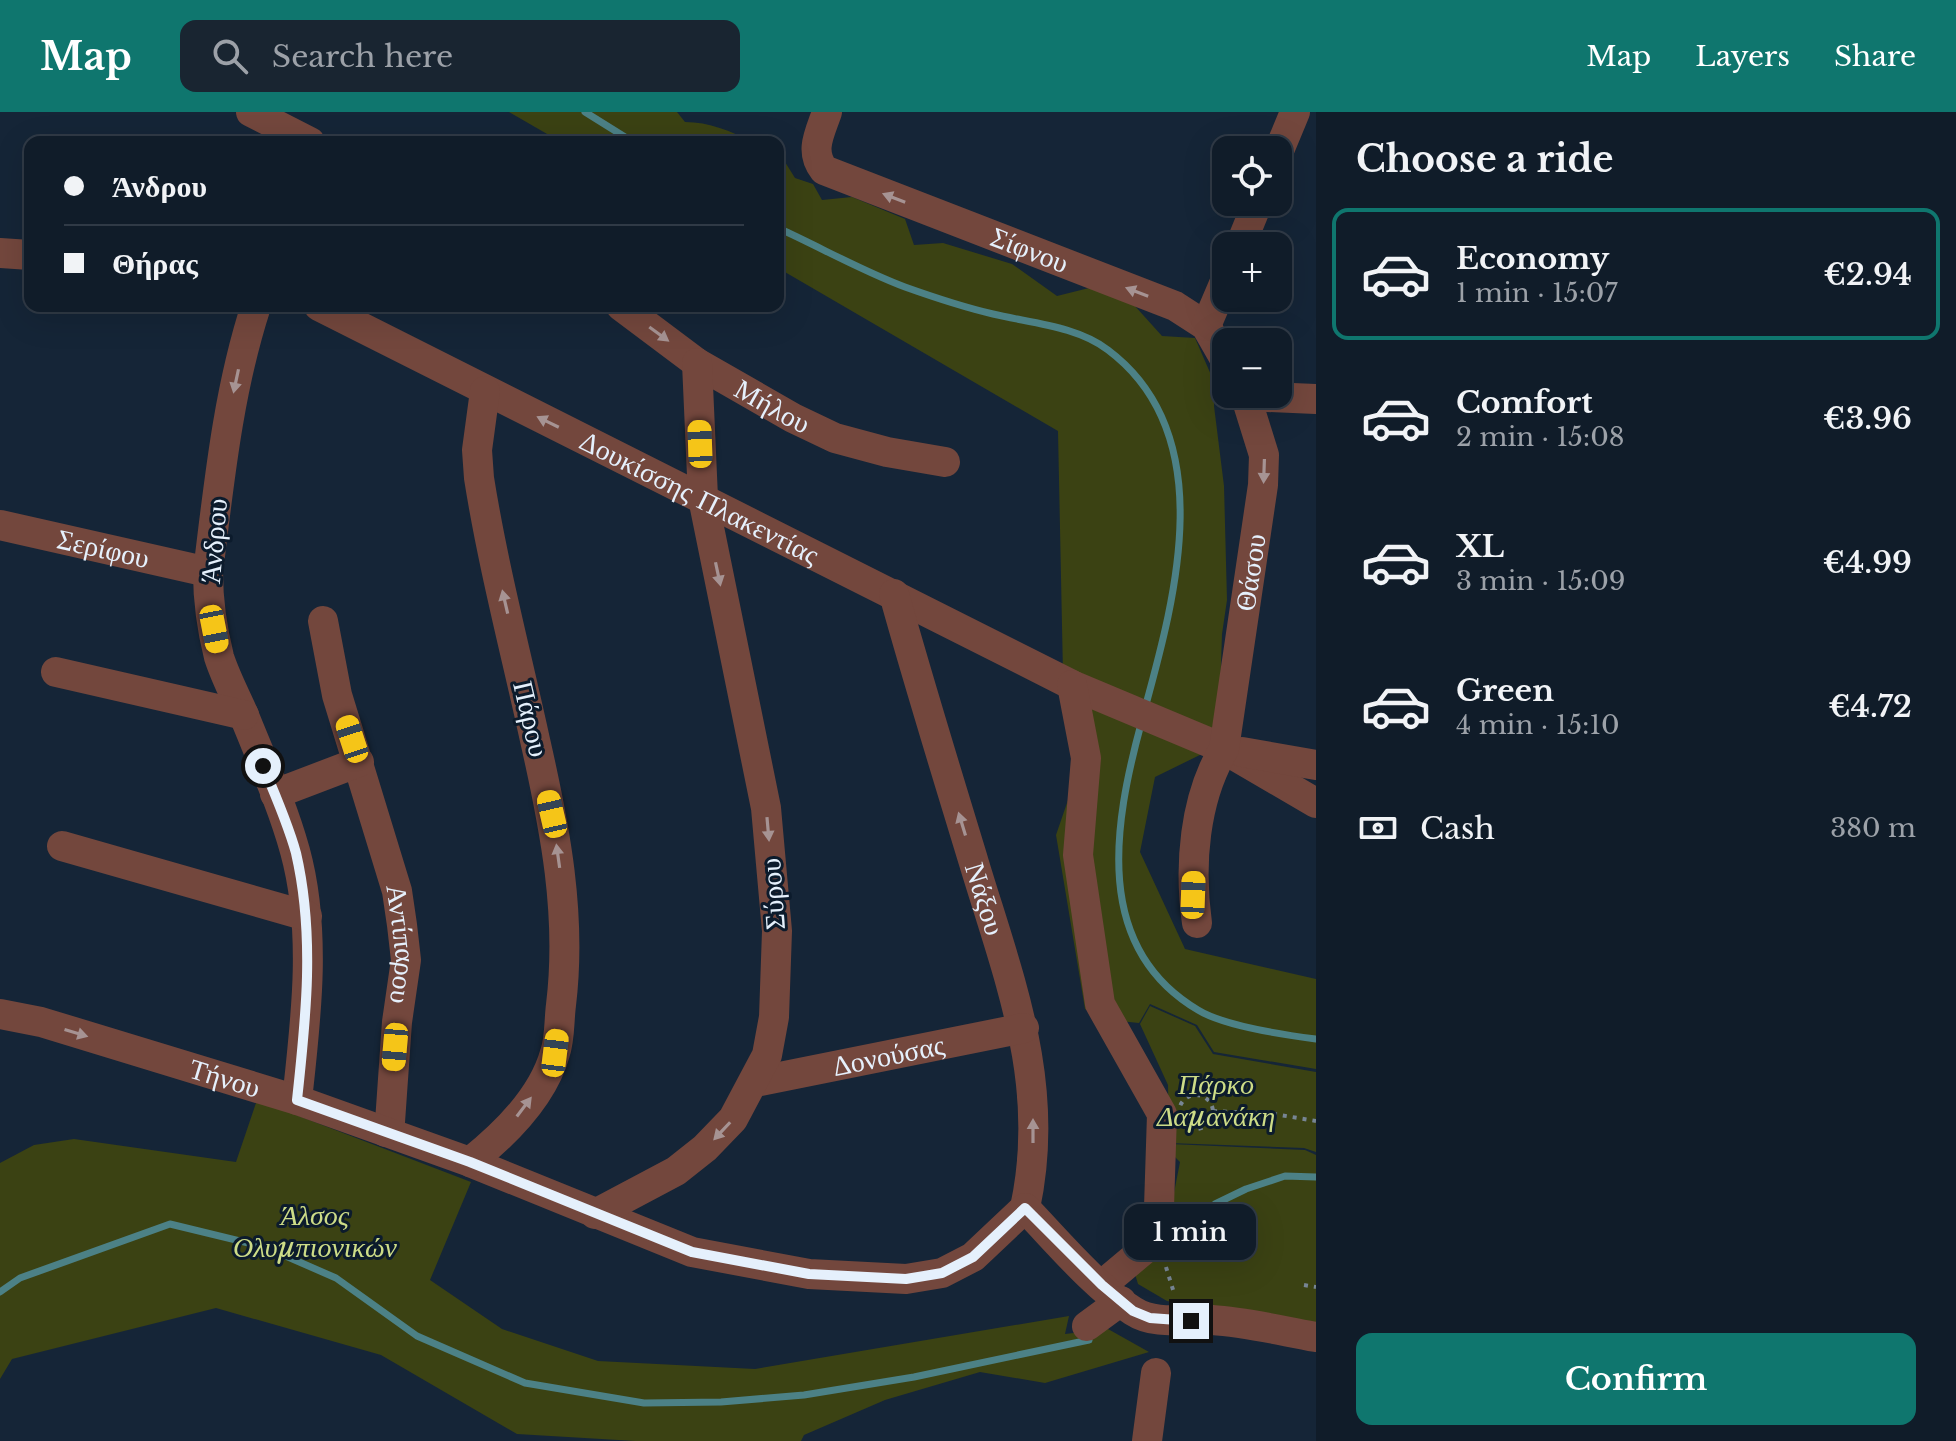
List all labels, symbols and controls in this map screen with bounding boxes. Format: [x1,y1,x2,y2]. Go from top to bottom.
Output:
search box [180,20,740,92]
text: Map [40,33,132,80]
icon: search [208,34,252,78]
text: Search here [272,38,453,75]
text: Map [1586,39,1651,74]
text: Layers [1695,39,1790,74]
text: Share [1834,39,1916,74]
map controls [1212,136,1292,408]
button: locate [1212,136,1292,216]
text: Choose a ride [1356,137,1613,182]
text: Άνδρου [112,168,207,205]
one-way arrow [882,191,906,204]
street label: Σίφνου [986,219,1074,281]
button: + [1212,232,1292,312]
icon: car [1360,238,1432,310]
text: Economy [1456,240,1609,277]
text: Θήρας [112,245,198,282]
text: €2.94 [1823,256,1912,293]
text: 1 min · 15:07 [1456,277,1617,309]
one-way arrow [1125,285,1149,298]
one-way arrow [649,326,669,342]
button: − [1212,328,1292,408]
one-way arrow [229,369,242,394]
street label: Μήλου [729,371,816,441]
icon: car [1360,382,1432,454]
text: Comfort [1456,384,1593,421]
text: €3.96 [1823,400,1912,437]
one-way arrow [537,416,560,429]
car [687,420,713,468]
text: 2 min · 15:08 [1456,421,1625,453]
street label: Δουκίσσης Πλακεντίας [574,423,825,572]
one-way arrow [1257,459,1270,484]
street label: Άνδρου [193,497,235,585]
street label: Σερίφου [54,521,153,576]
icon: car [1360,526,1432,598]
text: XL [1456,528,1504,565]
street label: Θάσου [1227,531,1273,613]
text: €4.99 [1823,544,1912,581]
one-way arrow [712,562,725,587]
text: 3 min · 15:09 [1456,565,1626,597]
one-way arrow [498,589,510,614]
car [198,603,230,655]
icon: car [1360,670,1432,742]
text: Green [1456,672,1554,709]
street label: Πάρου [505,678,557,760]
text: €4.72 [1828,688,1912,725]
text: 4 min · 15:10 [1456,709,1620,741]
car [333,712,371,766]
route start [245,748,281,784]
car [535,788,569,840]
icon: cash [1356,806,1400,850]
text: Cash [1420,810,1495,847]
one-way arrow [955,812,968,836]
text: 380 m [1830,812,1916,844]
one-way arrow [761,817,774,842]
one-way arrow [551,844,564,869]
street label: Σύρου [753,857,793,931]
street label: Νάξου [957,858,1013,939]
car [1180,871,1206,919]
street label: Αντίπαρου [379,882,424,1006]
car [381,1022,409,1072]
one-way arrow [64,1027,88,1040]
street label: Δονούσας [829,1027,947,1084]
car [540,1028,570,1078]
street label: Τήνου [185,1051,265,1105]
park label: Πάρκο Δαμανάκη [1156,1067,1275,1134]
one-way arrow [516,1097,532,1117]
one-way arrow [1027,1118,1039,1143]
one-way arrow [713,1121,731,1140]
park label: Άλσος Ολυμπιονικών [233,1198,398,1265]
callout: 1 min [1125,1205,1257,1261]
text: 1 min [1153,1216,1227,1248]
route end [1173,1303,1209,1339]
button: Confirm [1356,1333,1916,1425]

